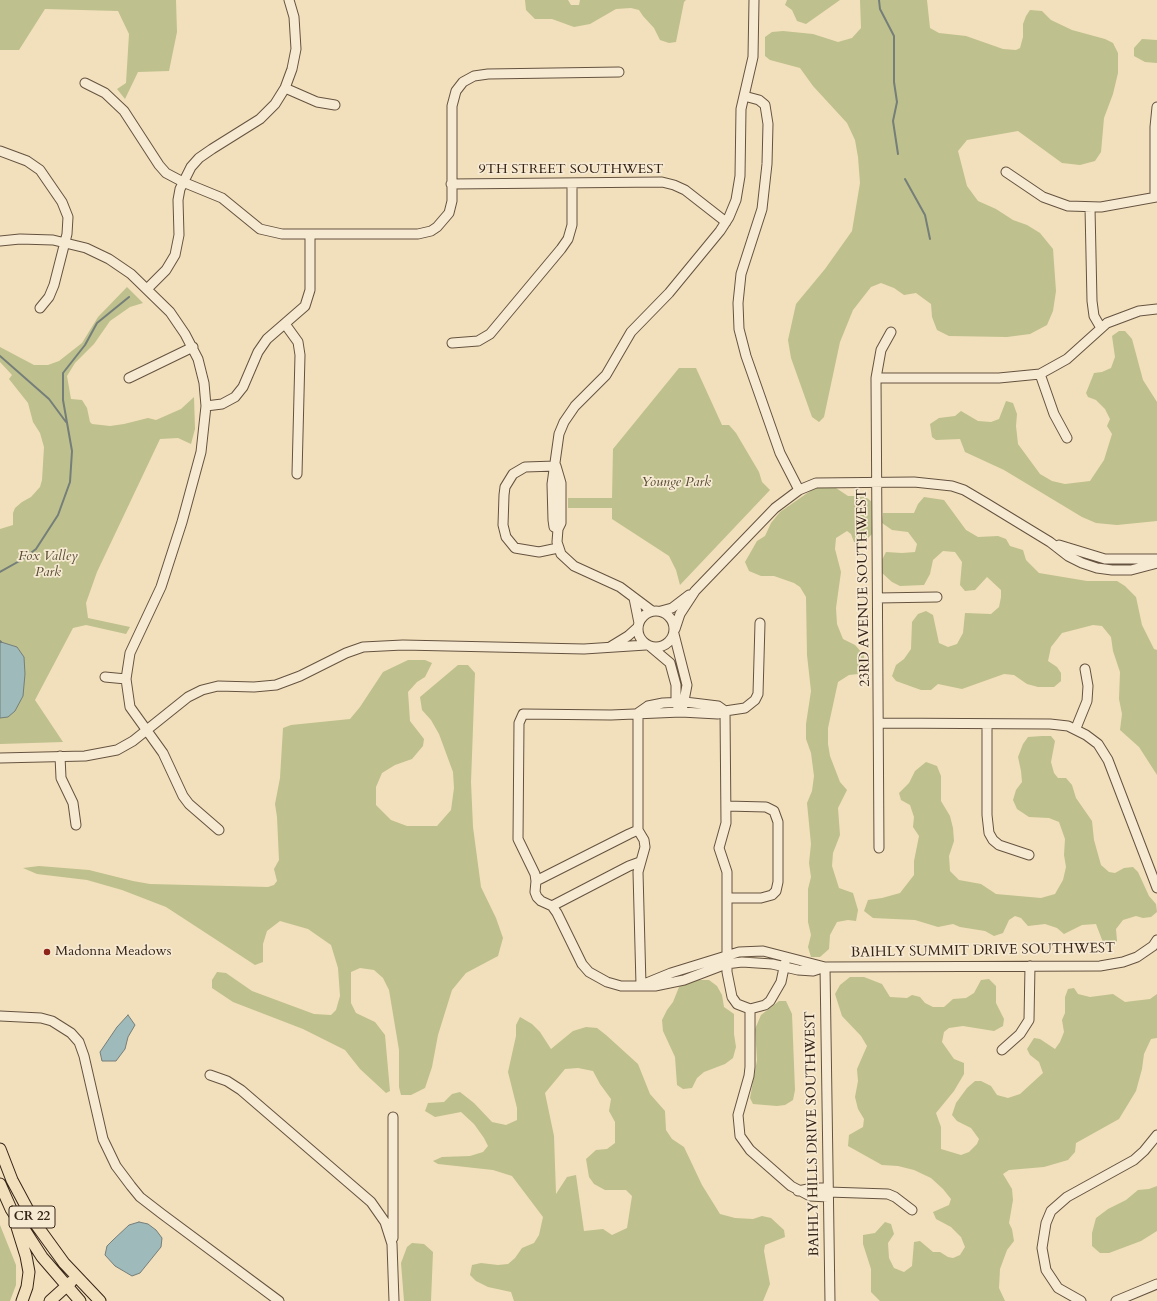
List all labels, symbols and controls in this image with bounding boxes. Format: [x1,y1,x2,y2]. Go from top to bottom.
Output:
street label: 9TH STREET SOUTHWEST [478,162,664,178]
park label: Younge Park [641,475,711,491]
street label: 23RD AVENUE SOUTHWEST [854,489,874,687]
park label: Fox Valley Park [18,549,78,582]
street label: BAIHLY SUMMIT DRIVE SOUTHWEST [851,940,1115,962]
place label: Madonna Meadows [55,944,171,960]
marker: Madonna Meadows [42,947,52,957]
street label: BAIHLY HILLS DRIVE SOUTHWEST [802,1011,824,1257]
road number: CR 22 [9,1206,55,1228]

